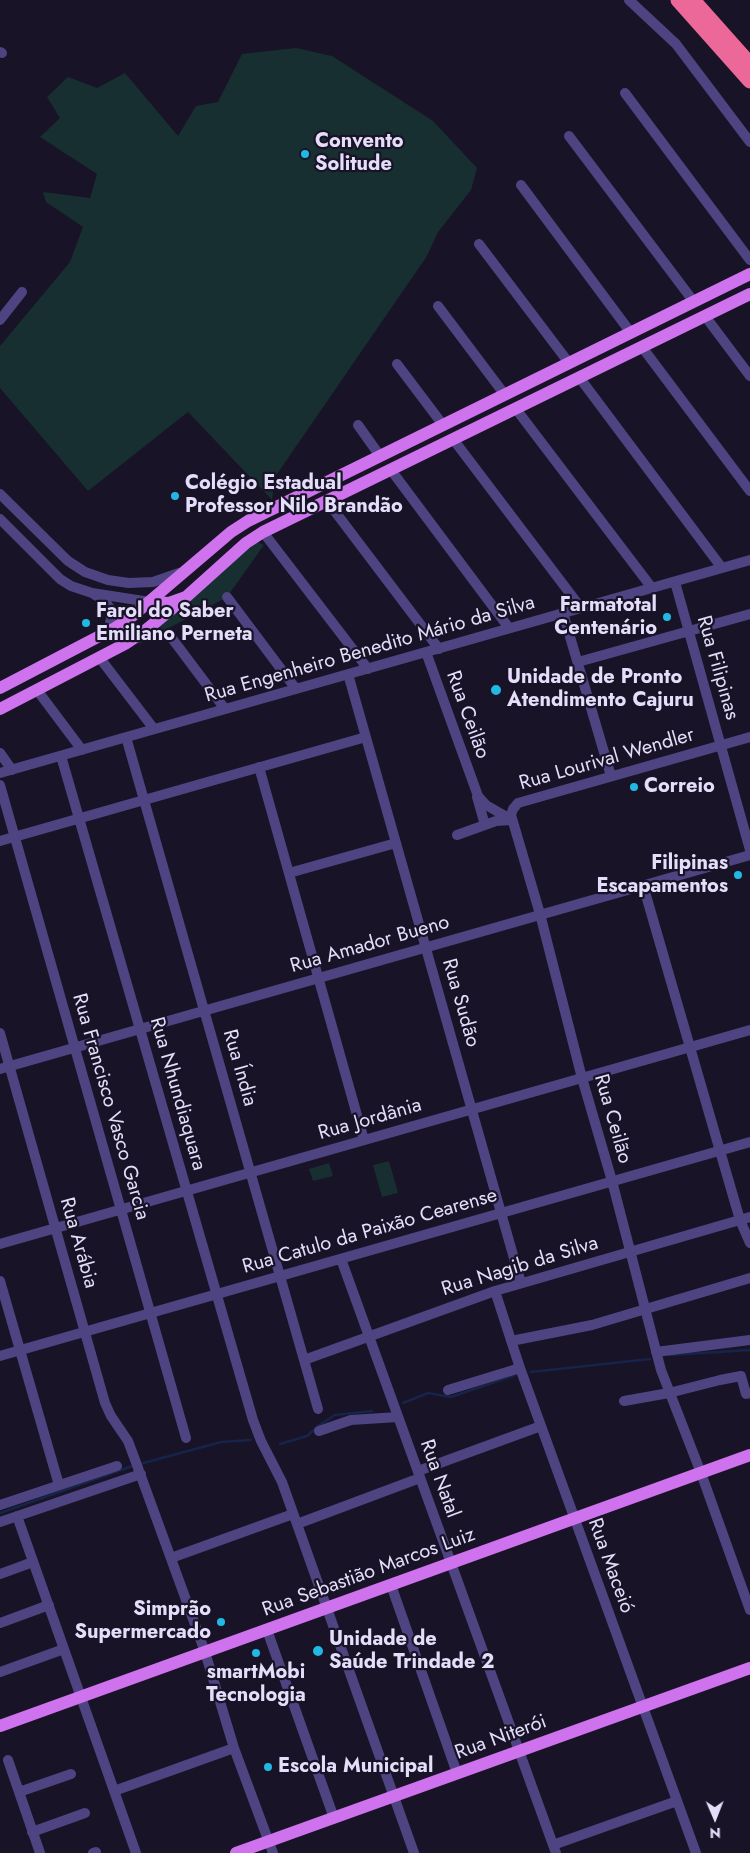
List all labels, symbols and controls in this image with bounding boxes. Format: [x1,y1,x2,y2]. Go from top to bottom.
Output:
place label: Convento Solitude [315,130,404,177]
marker: Convento Solitude [299,148,311,160]
place label: Colégio Estadual Professor Nilo Brandão [185,472,403,519]
marker: Colégio Estadual Professor Nilo Brandão [169,490,181,502]
street label: Rua Engenheiro Benedito Mário da Silva [202,591,538,709]
place label: Farmatotal Centenário [554,594,657,641]
place label: Farol do Saber Emiliano Perneta [96,600,253,647]
marker: Farmatotal Centenário [661,611,673,623]
street label: Rua Filipinas [691,613,743,723]
marker: Farol do Saber Emiliano Perneta [80,617,92,629]
place label: Unidade de Pronto Atendimento Cajuru [507,666,694,713]
street label: Rua Ceilão [440,668,494,762]
marker: Unidade de Pronto Atendimento Cajuru [489,683,503,697]
street label: Rua Lourival Wendler [517,724,697,796]
place label: Correio [644,775,715,799]
marker: Correio [628,781,640,793]
place label: Filipinas Escapamentos [596,852,728,899]
marker: Filipinas Escapamentos [732,869,744,881]
street label: Rua Amador Bueno [288,911,452,979]
street label: Rua Sudão [436,956,484,1050]
street label: Rua Francisco Vasco Garcia [66,991,154,1223]
street label: Rua Nhundiaquara [144,1014,210,1174]
street label: Rua Índia [217,1027,261,1109]
street label: Rua Ceilão [588,1072,636,1166]
street label: Rua Jordânia [316,1094,424,1146]
street label: Rua Catulo da Paixão Cearense [240,1184,500,1280]
street label: Rua Arábia [54,1195,102,1291]
street label: Rua Nagib da Silva [439,1232,601,1302]
street label: Rua Natal [414,1437,464,1521]
street label: Rua Maceió [582,1515,638,1617]
street label: Rua Sebastião Marcos Luiz [259,1523,479,1623]
place label: Simprão Supermercado [74,1598,211,1645]
marker: Simprão Supermercado [215,1616,227,1628]
place label: Unidade de Saúde Trindade 2 [329,1628,494,1675]
marker: Unidade de Saúde Trindade 2 [311,1644,325,1658]
marker: smartMobi Tecnologia [250,1647,262,1659]
place label: smartMobi Tecnologia [206,1661,306,1708]
street label: Rua Niterói [452,1710,550,1766]
place label: Escola Municipal [278,1755,433,1779]
marker: Escola Municipal [262,1761,274,1773]
north arrow [690,1793,740,1843]
text: N [710,1823,721,1843]

